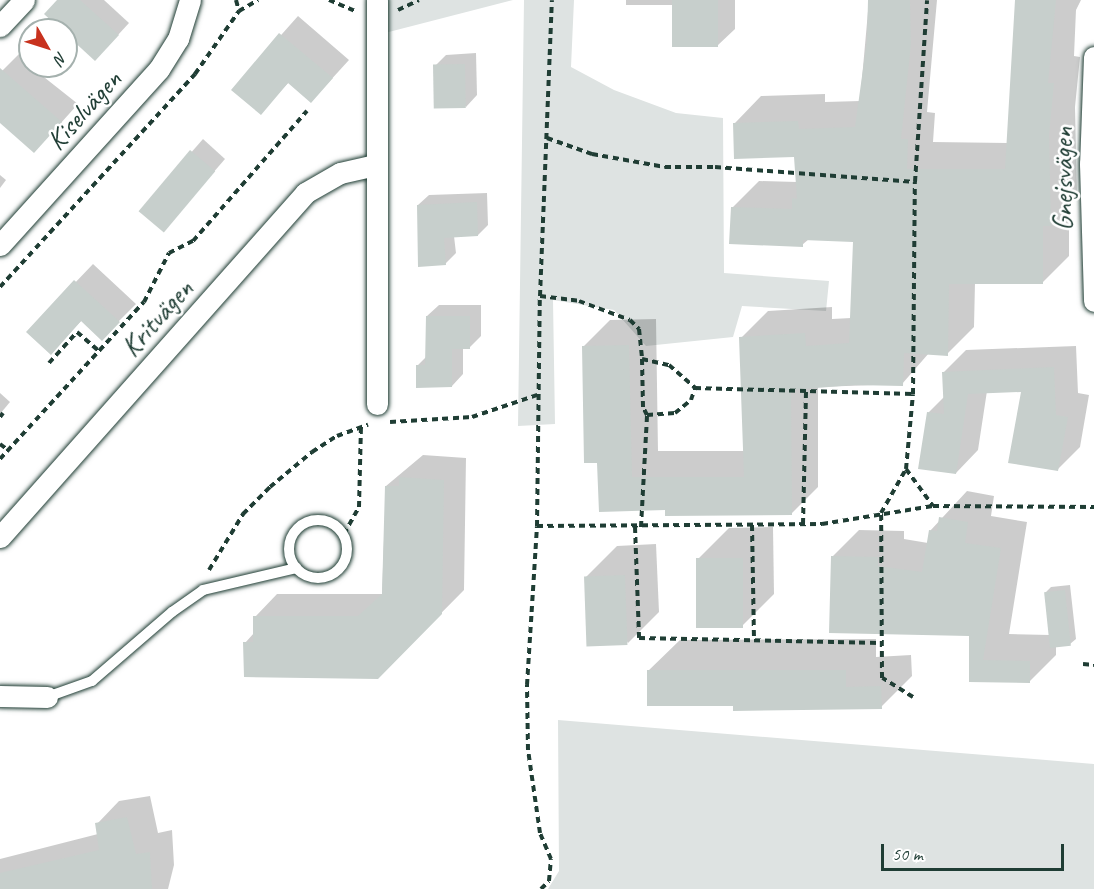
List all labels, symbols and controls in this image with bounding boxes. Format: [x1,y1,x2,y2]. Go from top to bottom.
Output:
north arrow [18,18,78,78]
text: N [50,48,71,68]
street label: Kiselvägen [39,63,129,157]
street label: Gnejsvägen [1046,127,1080,231]
street label: Kritvägen [114,273,200,363]
scale bar [884,832,1067,870]
text: 50 m [892,843,923,865]

